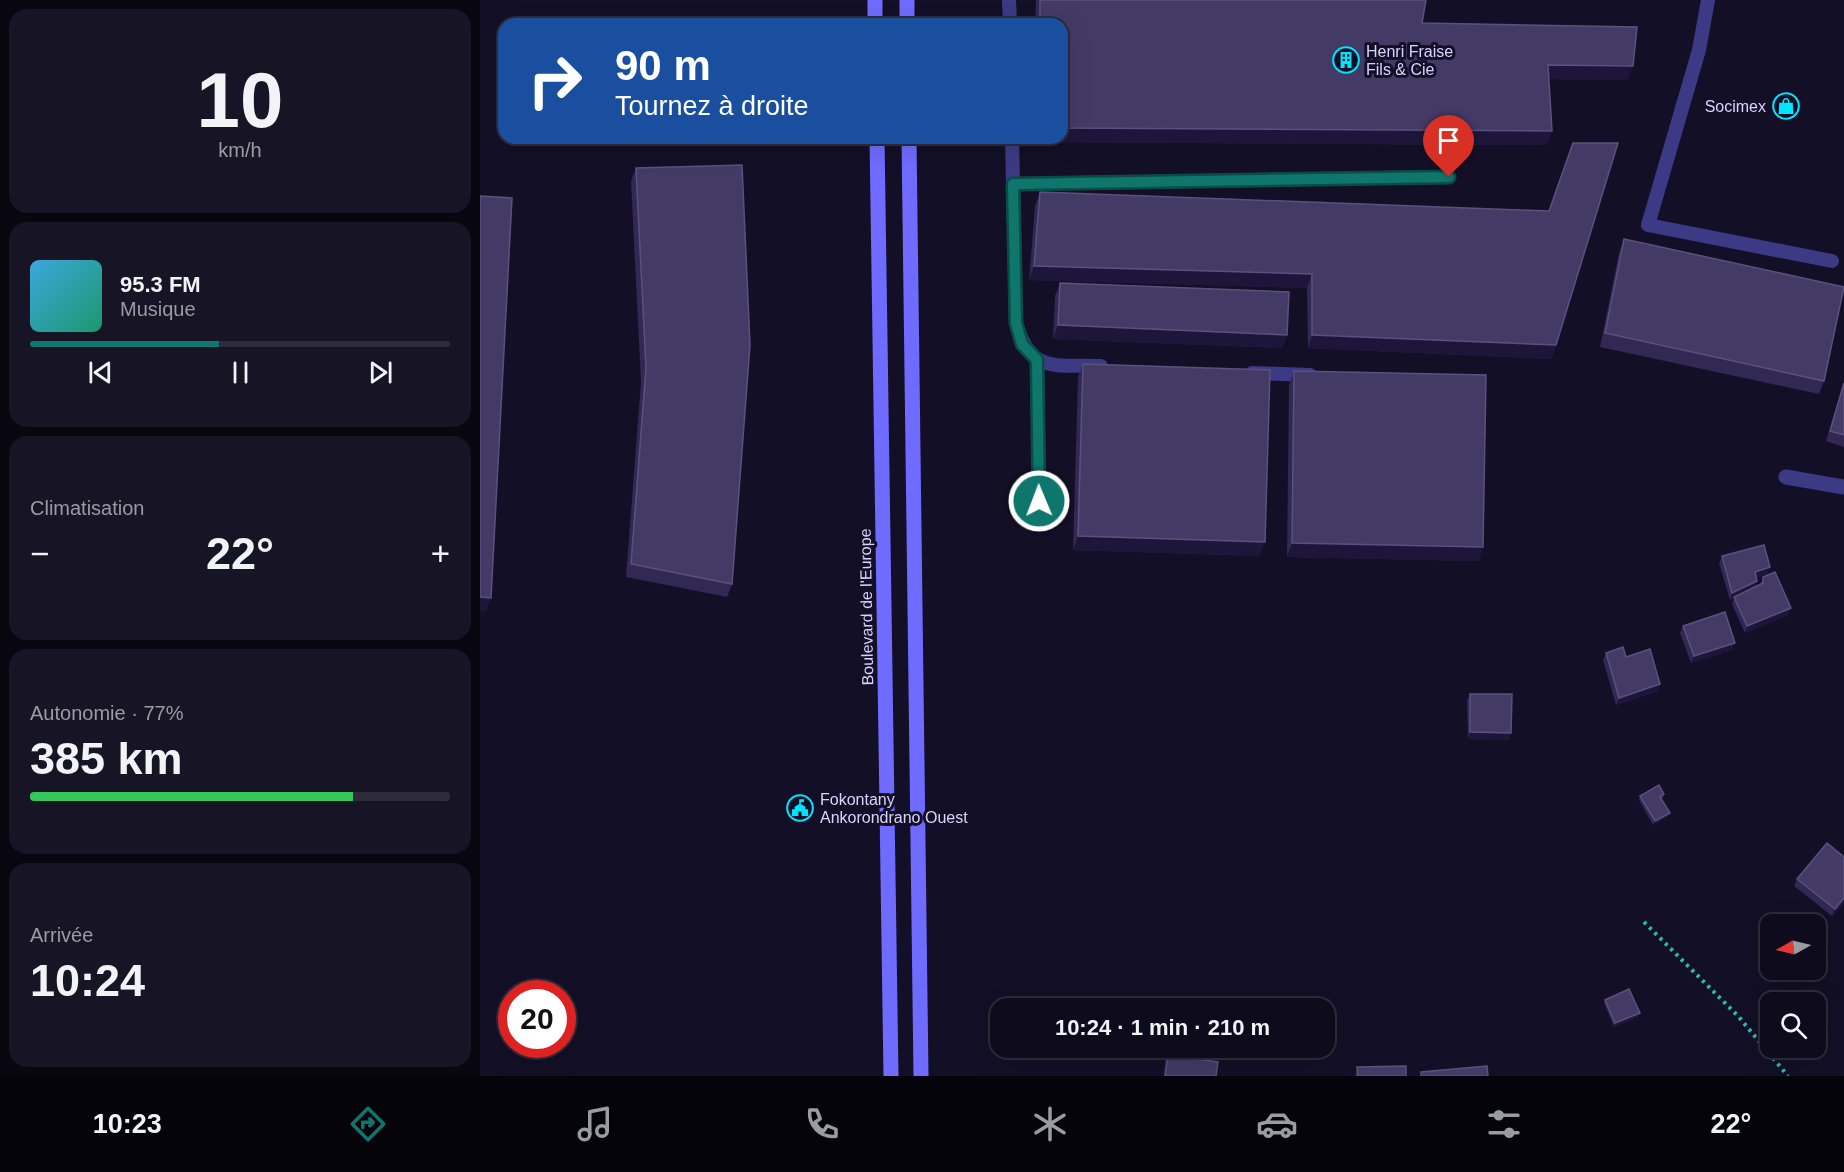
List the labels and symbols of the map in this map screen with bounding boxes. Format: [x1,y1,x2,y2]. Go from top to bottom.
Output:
place label: Henri Fraise Fils & Cie [1366,43,1453,78]
building icon: Henri Fraise Fils & Cie [1331,45,1361,75]
shop icon: Socimex [1771,91,1801,121]
place label: Socimex [1705,98,1766,115]
pin [1423,115,1474,177]
position arrow [1007,469,1071,533]
street label: Boulevard de l'Europe [857,528,876,686]
place label: Fokontany Ankorondrano Ouest [820,791,968,826]
public building icon: Fokontany Ankorondrano Ouest [785,793,815,823]
north arrow [1760,914,1826,980]
speed limit sign: 20 [498,980,576,1058]

